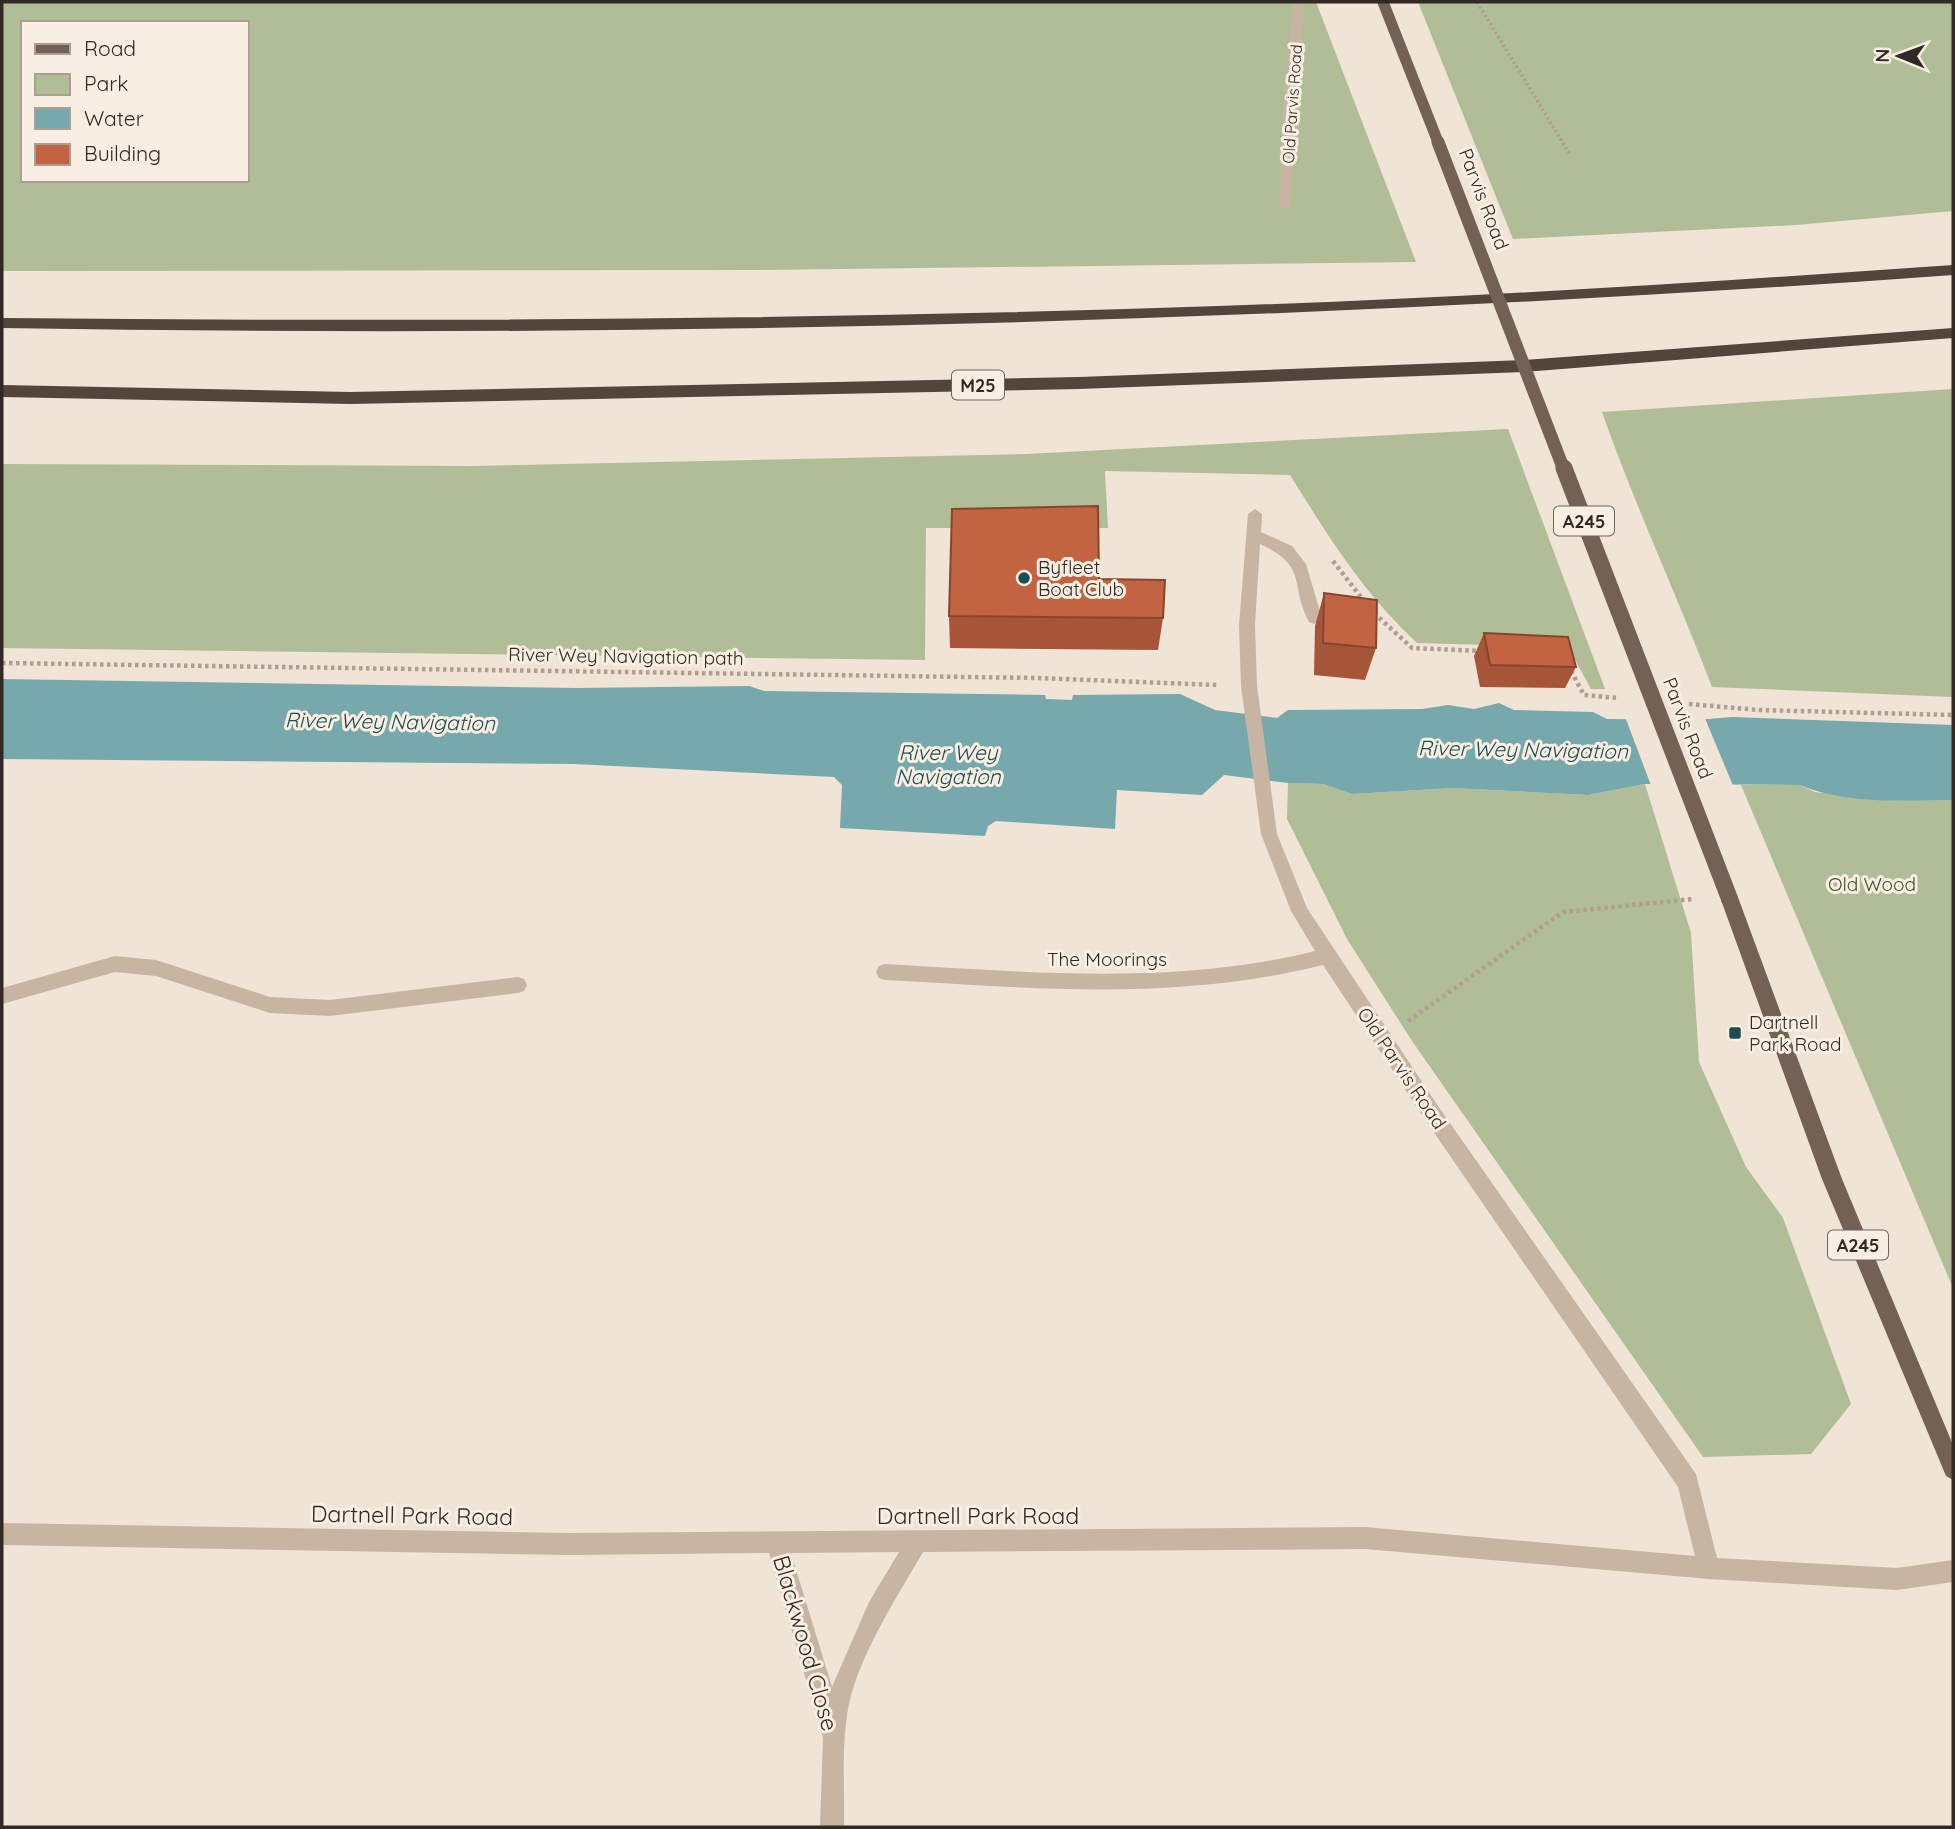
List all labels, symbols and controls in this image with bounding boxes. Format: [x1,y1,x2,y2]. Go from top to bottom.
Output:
legend [21,21,248,182]
north arrow [1864,21,1934,91]
text: Road [84,35,136,61]
street label: Old Parvis Road [1278,44,1306,164]
text: N [1870,49,1894,63]
text: Park [84,70,128,96]
text: Water [84,105,144,131]
text: Building [84,140,161,166]
street label: Parvis Road [1454,145,1514,253]
road number: M25 [952,370,1004,400]
road number: A245 [1554,506,1614,536]
place label: Byfleet Boat Club [1038,555,1124,601]
marker: Byfleet Boat Club [1016,570,1032,586]
street label: River Wey Navigation path [508,642,744,670]
street label: Parvis Road [1658,674,1718,782]
water label: River Wey Navigation [285,706,496,736]
water label: River Wey Navigation [1418,734,1629,764]
water label: River Wey Navigation [895,739,1002,789]
park label: Old Wood [1828,872,1916,896]
street label: The Moorings [1047,947,1167,971]
street label: Old Parvis Road [1352,1003,1452,1133]
place label: Dartnell Park Road [1749,1010,1842,1056]
marker: Dartnell Park Road [1727,1025,1743,1041]
road number: A245 [1828,1230,1888,1260]
street label: Dartnell Park Road [311,1499,513,1531]
street label: Dartnell Park Road [877,1501,1079,1530]
street label: Blackwood Close [767,1552,845,1734]

